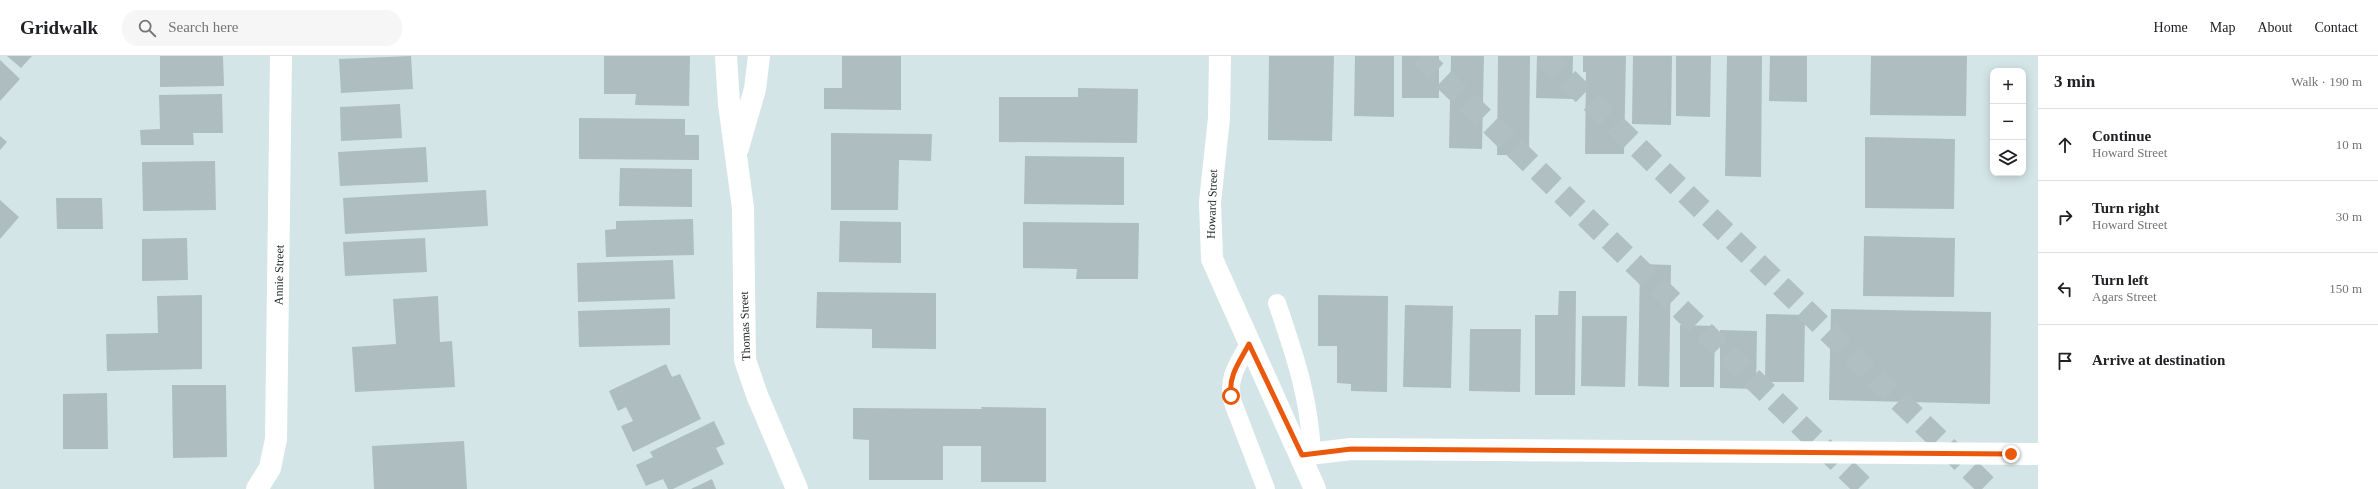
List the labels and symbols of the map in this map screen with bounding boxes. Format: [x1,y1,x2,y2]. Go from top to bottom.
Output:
street label: Howard Street [1204,168,1220,239]
street label: Annie Street [271,244,287,305]
street label: Thomas Street [737,290,753,361]
route start [1222,387,1240,405]
route end [2002,445,2020,463]

